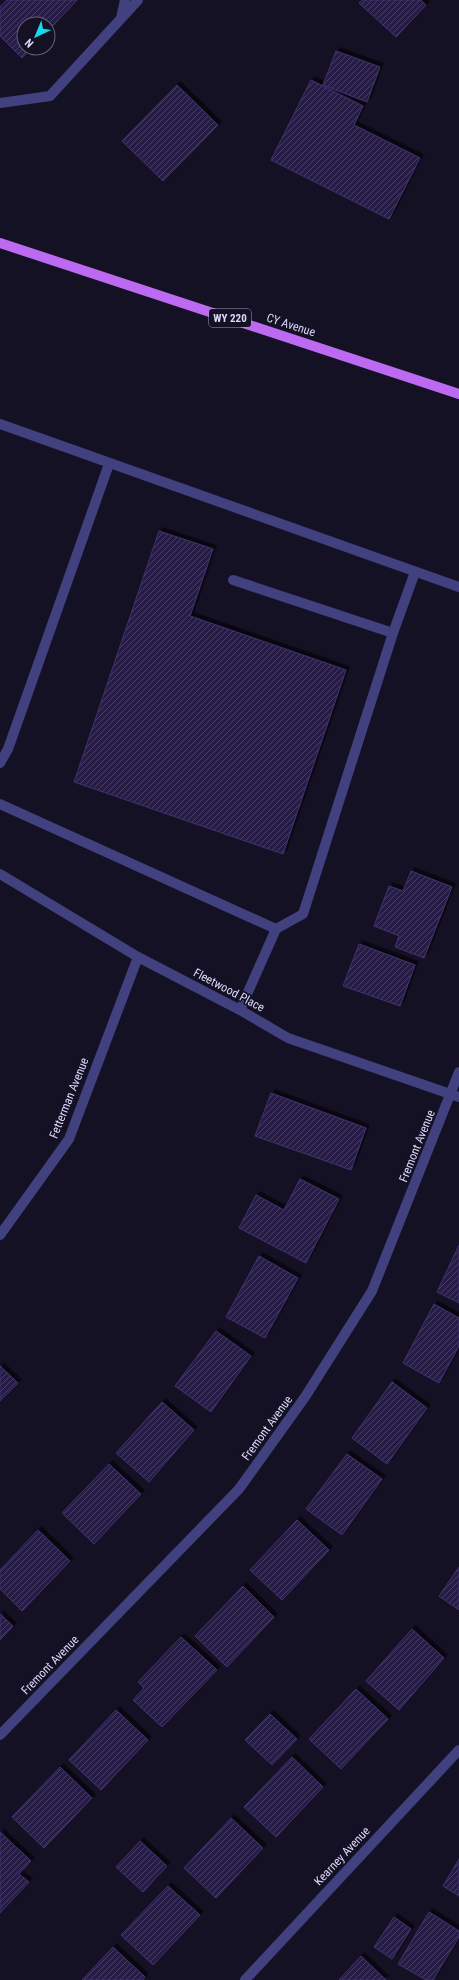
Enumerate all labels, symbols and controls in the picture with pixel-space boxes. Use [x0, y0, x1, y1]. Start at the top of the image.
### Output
north arrow [16, 16, 56, 56]
text: N [22, 36, 36, 50]
road number: WY 220 [209, 309, 251, 327]
street label: CY Avenue [265, 311, 317, 340]
street label: Fleetwood Place [191, 965, 267, 1015]
street label: Fetterman Avenue [46, 1055, 92, 1140]
street label: Fremont Avenue [396, 1108, 438, 1184]
street label: Fremont Avenue [239, 1393, 295, 1463]
street label: Fremont Avenue [18, 1632, 82, 1697]
street label: Kearney Avenue [311, 1824, 373, 1888]

